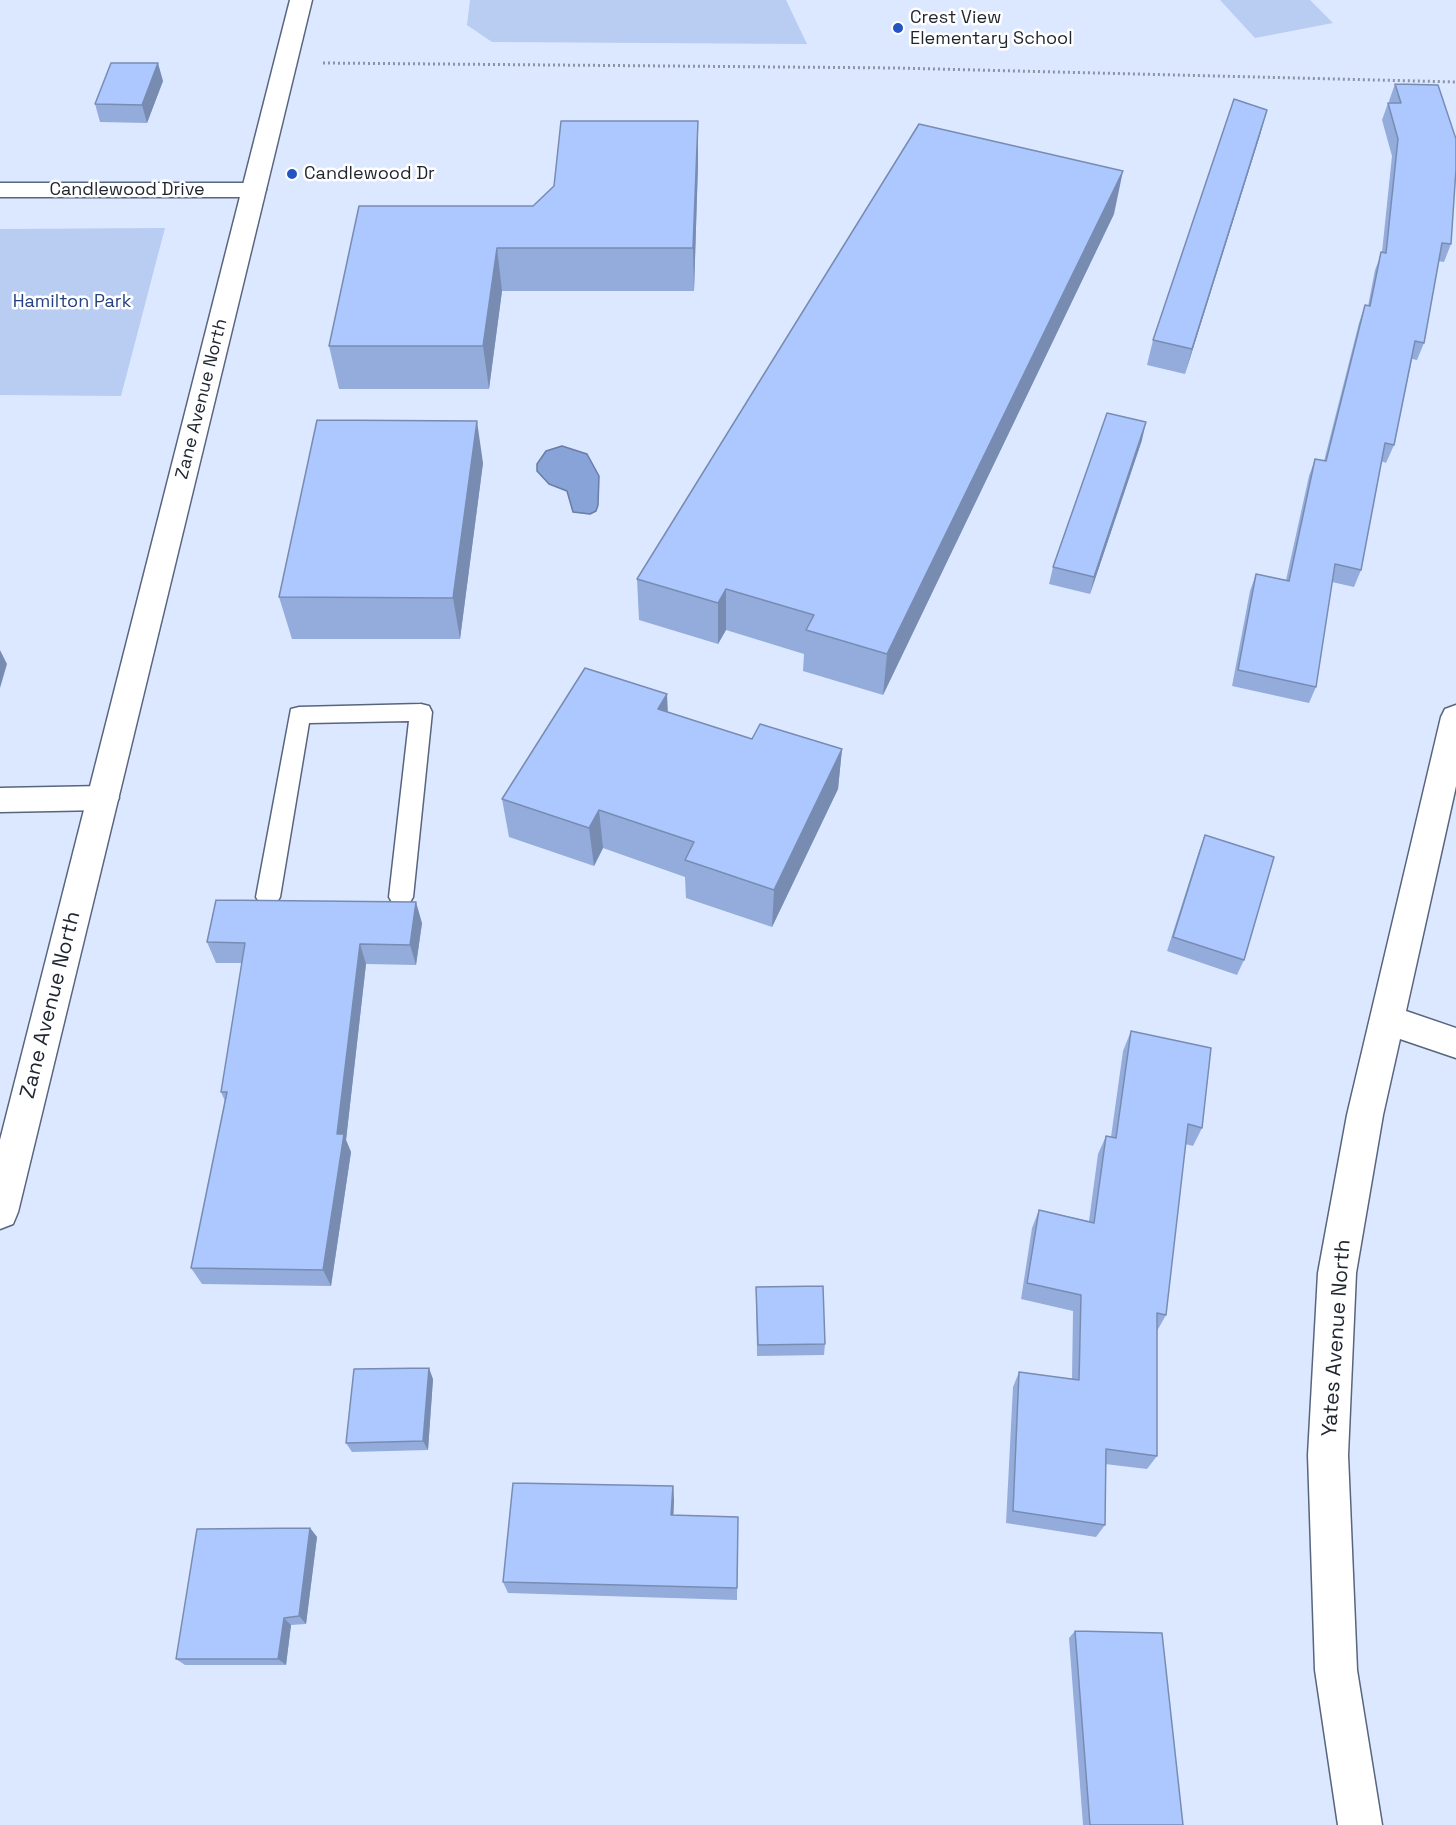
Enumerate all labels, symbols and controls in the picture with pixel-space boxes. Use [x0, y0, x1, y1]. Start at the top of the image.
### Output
place label: Crest View Elementary School [910, 7, 1073, 50]
marker: Crest View Elementary School [891, 21, 905, 35]
place label: Candlewood Dr [304, 163, 435, 185]
marker: Candlewood Dr [285, 167, 299, 181]
street label: Candlewood Drive [49, 179, 205, 201]
park label: Hamilton Park [13, 291, 131, 313]
street label: Zane Avenue North [172, 317, 232, 481]
street label: Zane Avenue North [16, 909, 86, 1101]
street label: Yates Avenue North [1318, 1239, 1356, 1437]

